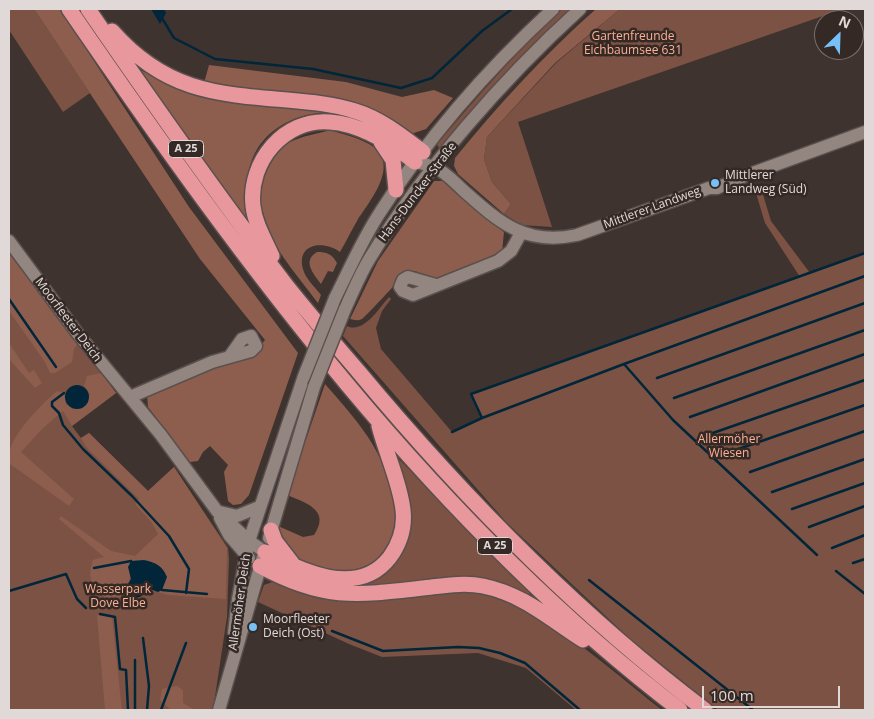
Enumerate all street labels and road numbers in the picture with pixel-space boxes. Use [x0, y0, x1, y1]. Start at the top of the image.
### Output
road number: A 25 [168, 140, 204, 158]
street label: Hans-Duncker-Straße [376, 140, 460, 244]
street label: Mittlerer Landweg [602, 184, 702, 232]
street label: Moorfleeter Deich [32, 275, 104, 365]
road number: A 25 [478, 538, 512, 554]
street label: Allermöher Deich [226, 553, 254, 651]

